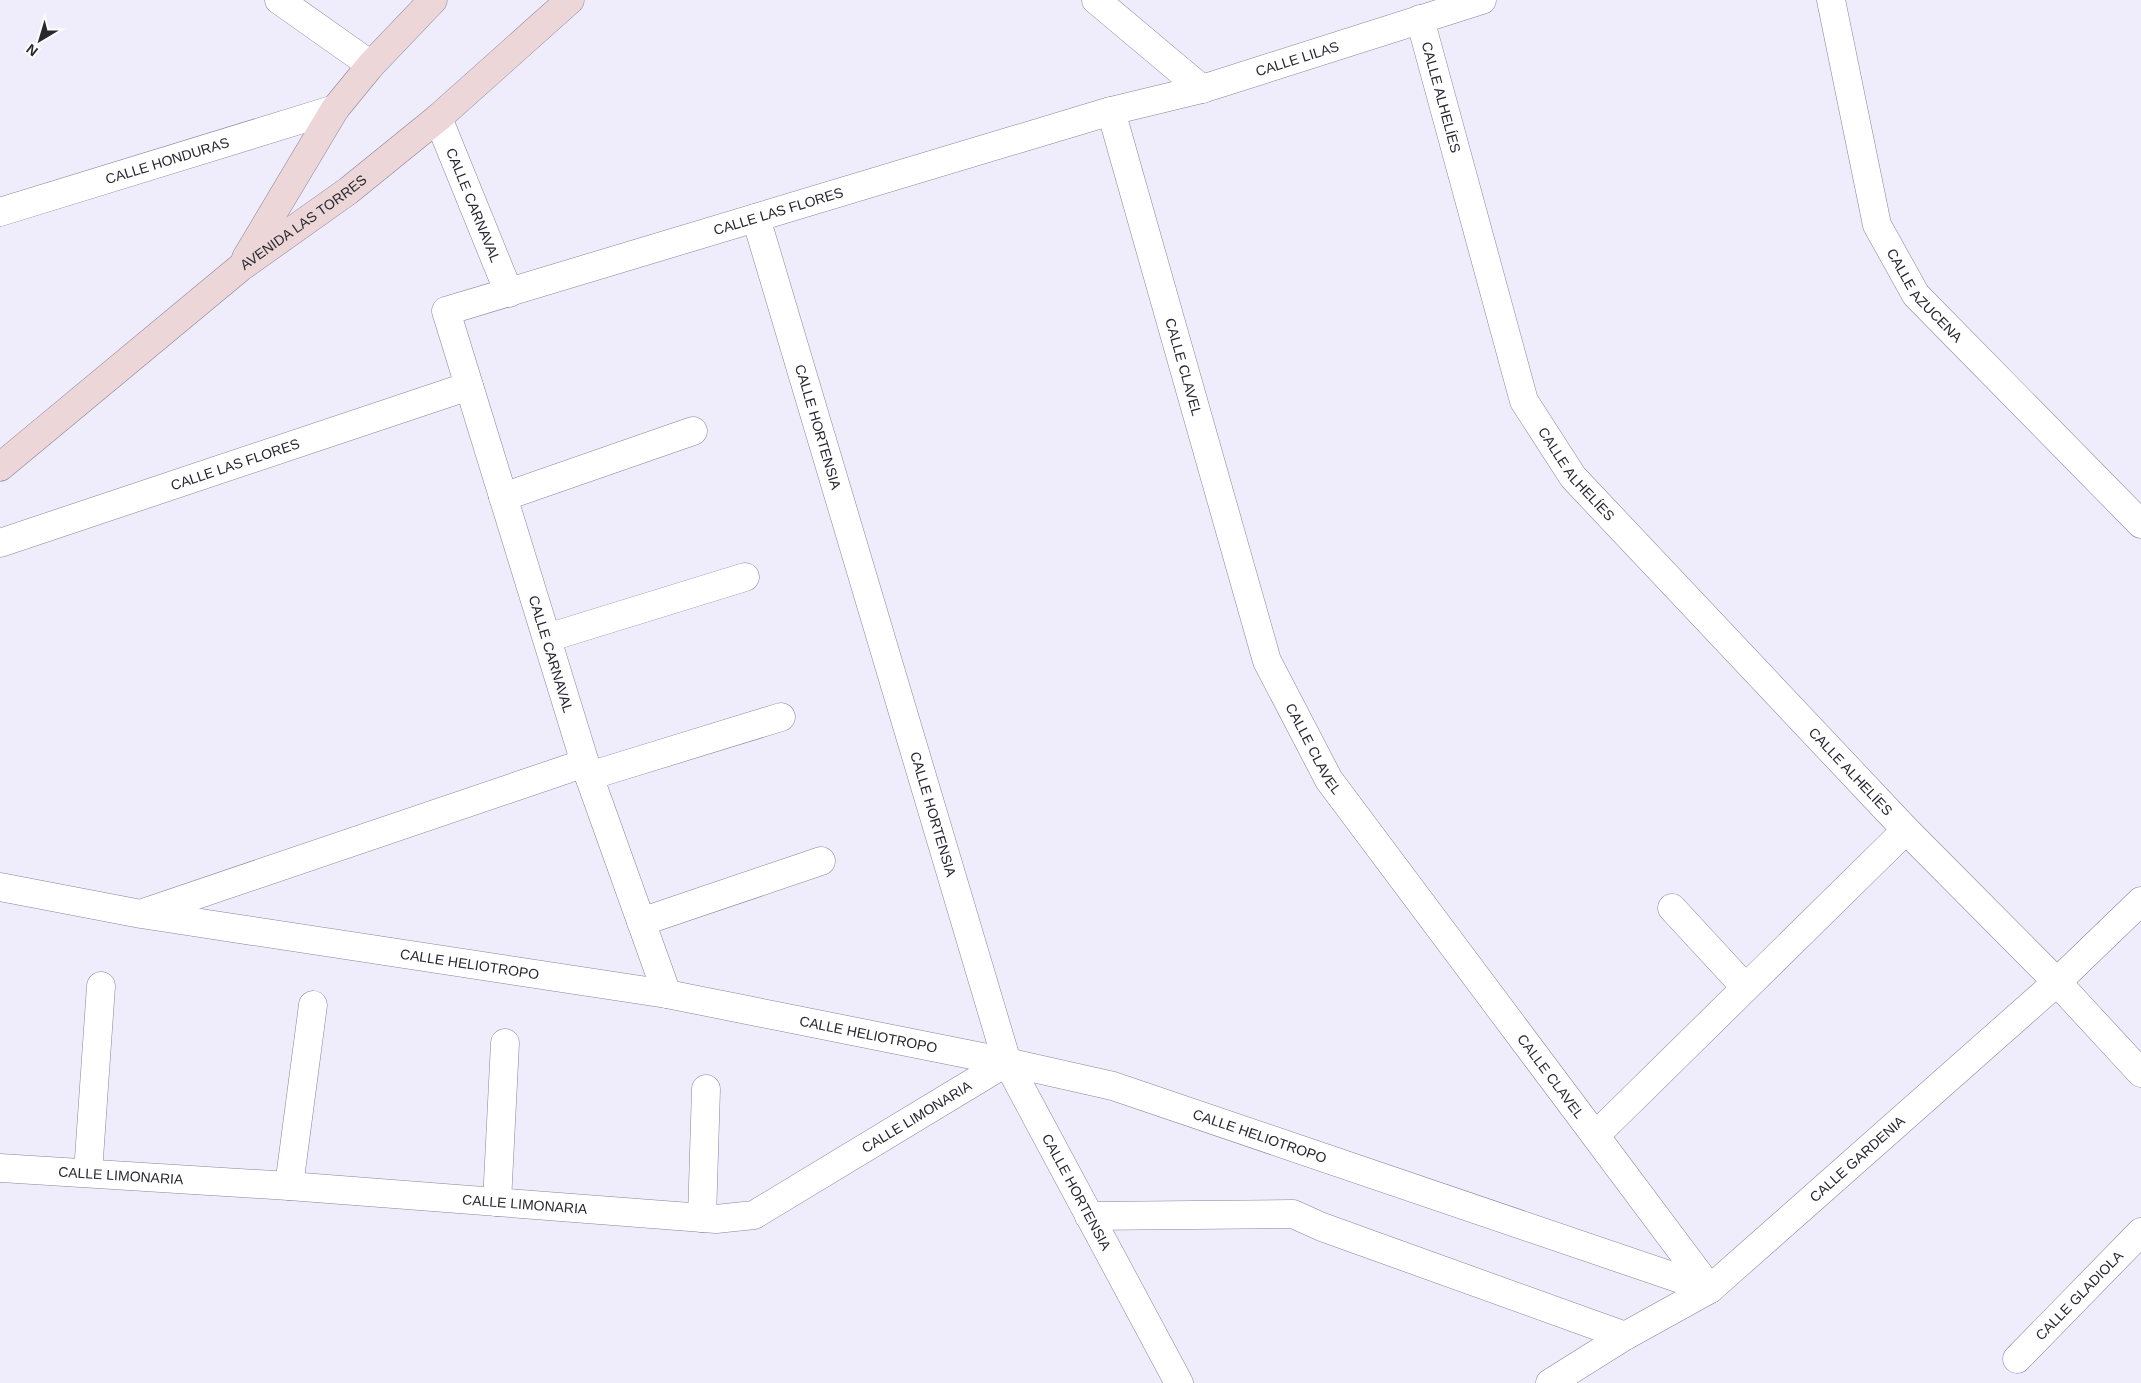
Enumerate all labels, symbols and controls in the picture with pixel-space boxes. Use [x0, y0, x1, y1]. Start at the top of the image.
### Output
north arrow [15, 15, 65, 65]
street label: CALLE LILAS [1254, 38, 1341, 79]
street label: CALLE ALHELÍES [1419, 40, 1464, 155]
text: N [23, 41, 41, 60]
street label: CALLE HONDURAS [104, 134, 231, 187]
street label: CALLE CARNAVAL [443, 146, 504, 265]
street label: AVENIDA LAS TORRES [237, 171, 370, 273]
street label: CALLE LAS FLORES [711, 184, 845, 238]
street label: CALLE AZUCENA [1884, 246, 1966, 346]
street label: CALLE CLAVEL [1162, 316, 1205, 418]
street label: CALLE HORTENSIA [792, 362, 844, 492]
street label: CALLE ALHELÍES [1535, 424, 1618, 524]
street label: CALLE LAS FLORES [169, 435, 302, 493]
street label: CALLE CARNAVAL [526, 593, 576, 715]
street label: CALLE CLAVEL [1282, 701, 1345, 797]
street label: CALLE ALHELÍES [1806, 724, 1896, 819]
street label: CALLE HORTENSIA [907, 750, 960, 879]
street label: CALLE HELIOTROPO [399, 946, 540, 982]
street label: CALLE HELIOTROPO [798, 1013, 939, 1056]
street label: CALLE CLAVEL [1514, 1031, 1588, 1122]
street label: CALLE LIMONARIA [859, 1077, 975, 1156]
street label: CALLE HELIOTROPO [1191, 1106, 1329, 1166]
street label: CALLE GARDENIA [1806, 1112, 1908, 1205]
street label: CALLE HORTENSIA [1039, 1131, 1115, 1254]
street label: CALLE LIMONARIA [58, 1164, 184, 1187]
street label: CALLE LIMONARIA [462, 1191, 589, 1217]
street label: CALLE GLADIOLA [2032, 1247, 2127, 1343]

